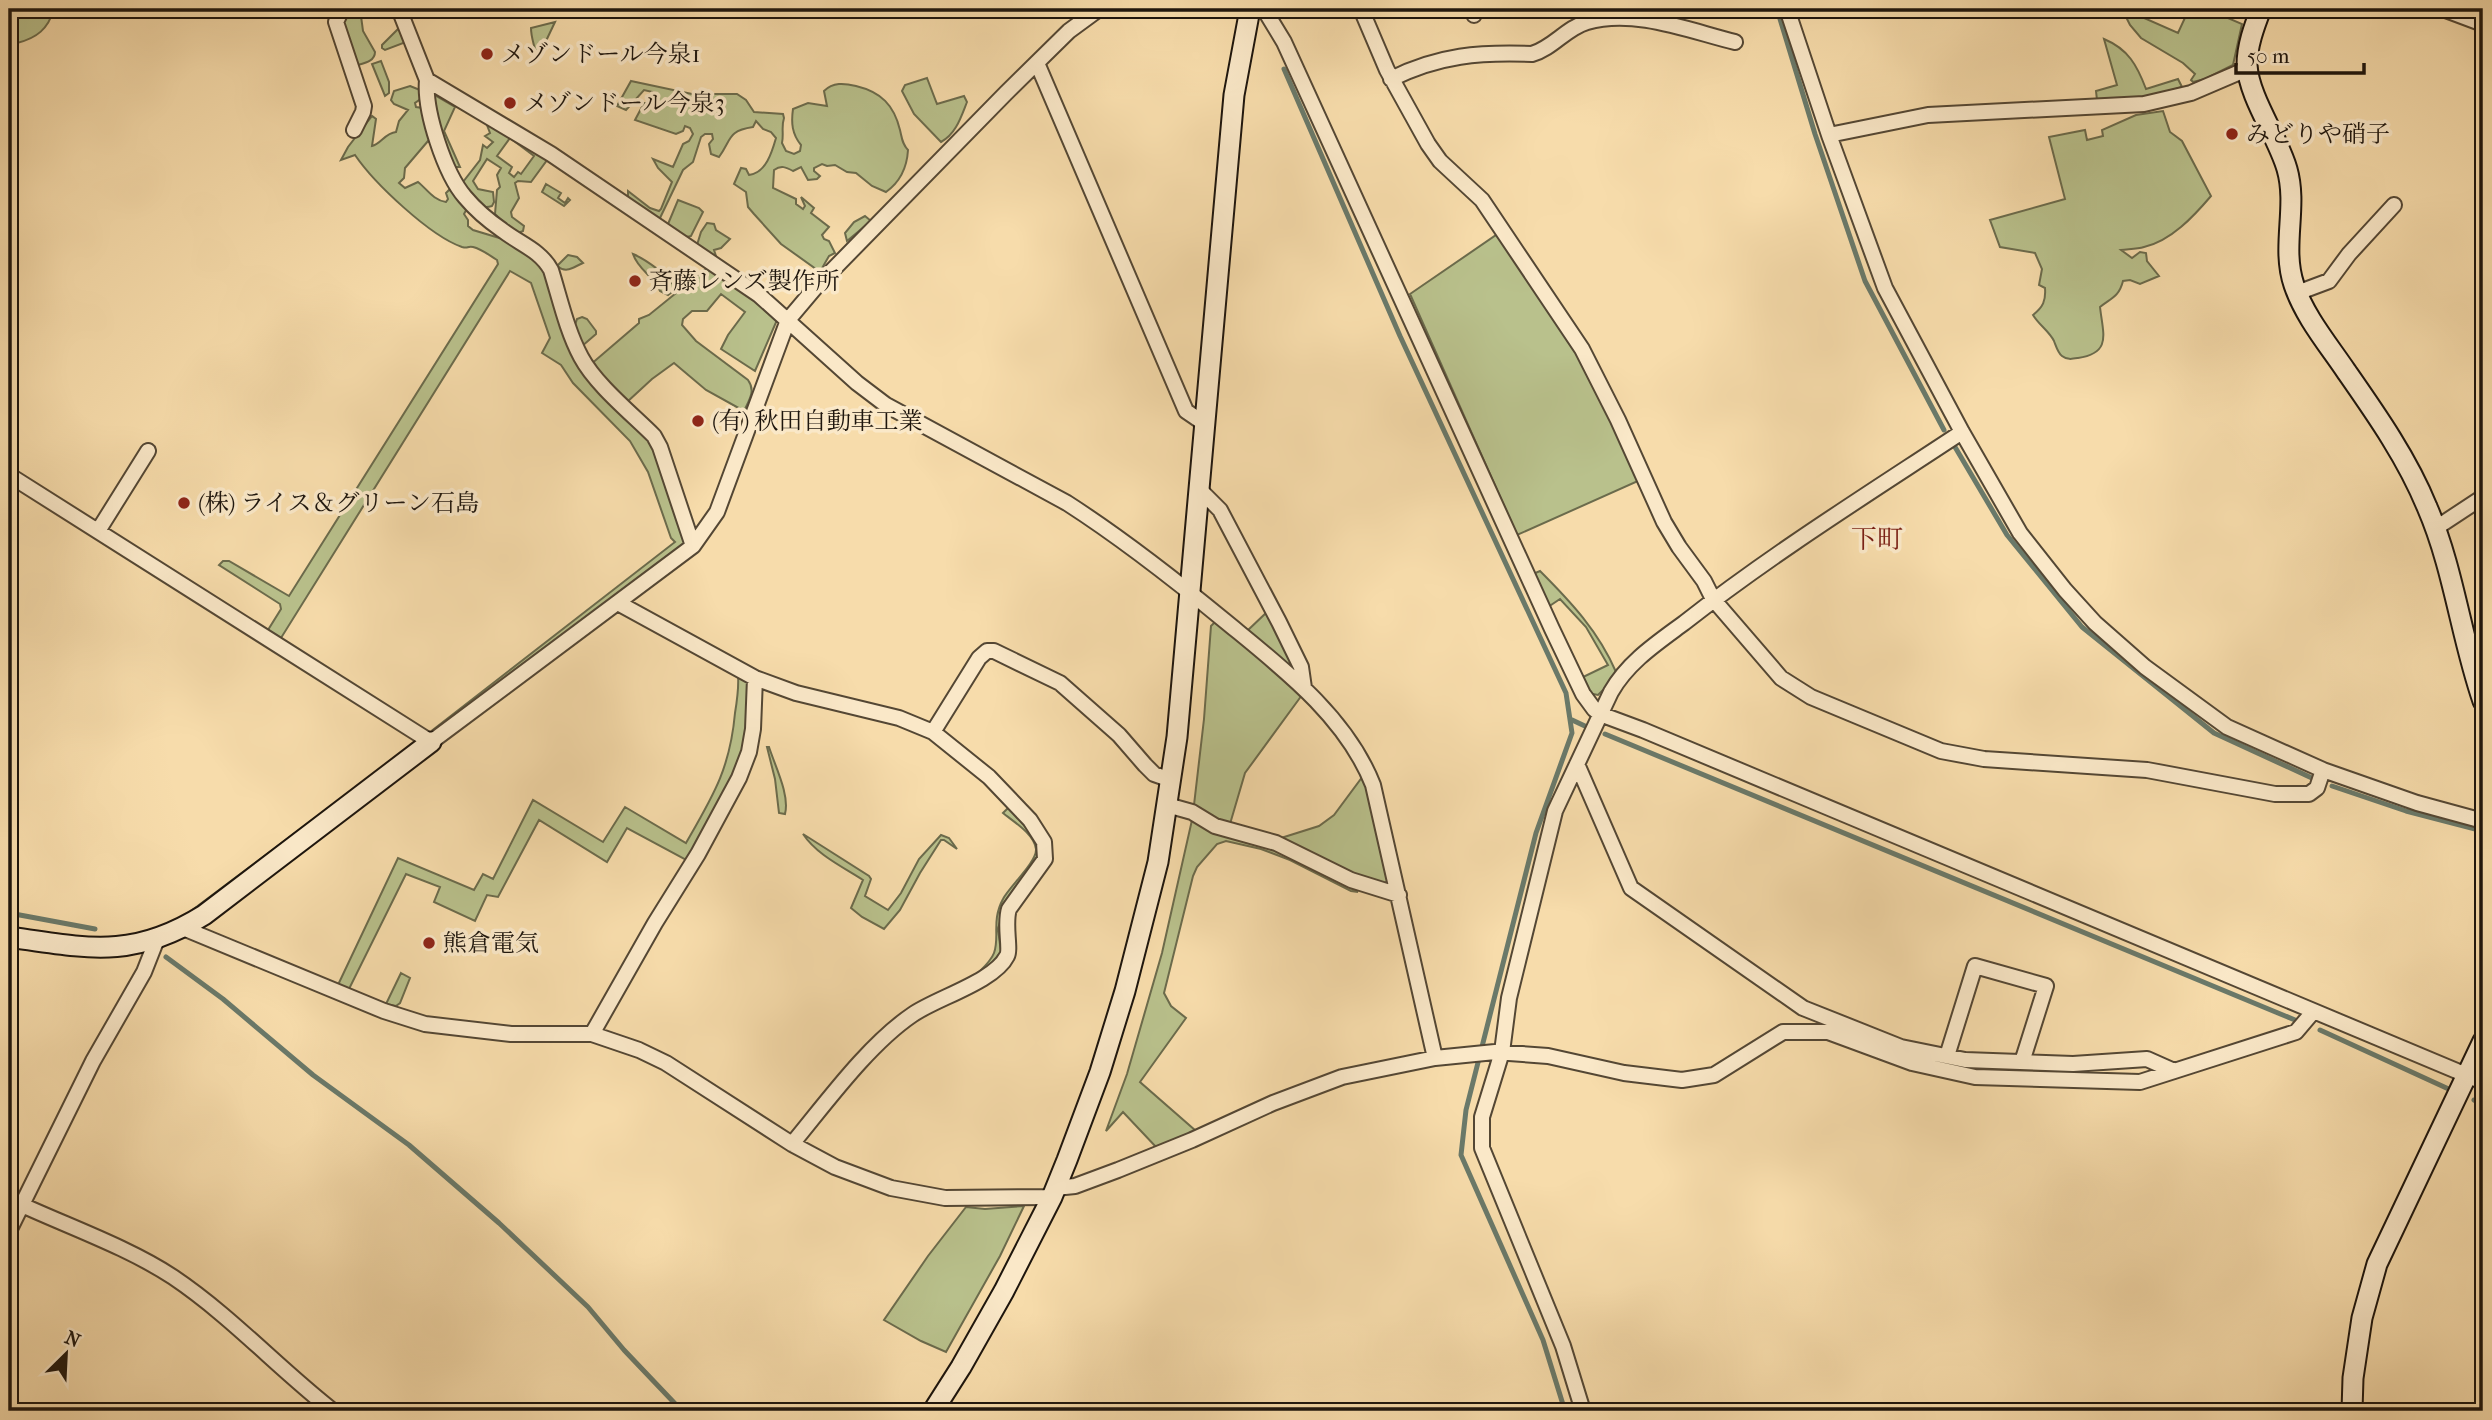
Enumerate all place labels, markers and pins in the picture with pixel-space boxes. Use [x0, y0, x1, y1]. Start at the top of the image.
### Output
place label: メゾンドール今泉1 [501, 40, 700, 68]
marker: メゾンドール今泉1 [479, 46, 495, 62]
place label: メゾンドール今泉3 [524, 89, 725, 117]
marker: メゾンドール今泉3 [502, 95, 518, 111]
place label: みどりや硝子 [2246, 120, 2390, 148]
marker: みどりや硝子 [2224, 126, 2240, 142]
place label: 斉藤レンズ製作所 [649, 267, 840, 295]
marker: 斉藤レンズ製作所 [627, 273, 643, 289]
place label: (有) 秋田自動車工業 [712, 407, 923, 435]
marker: (有) 秋田自動車工業 [690, 413, 706, 429]
place label: (株) ライス＆グリーン石島 [198, 489, 479, 517]
marker: (株) ライス＆グリーン石島 [176, 495, 192, 511]
place label: 熊倉電気 [443, 929, 539, 957]
marker: 熊倉電気 [421, 935, 437, 951]

